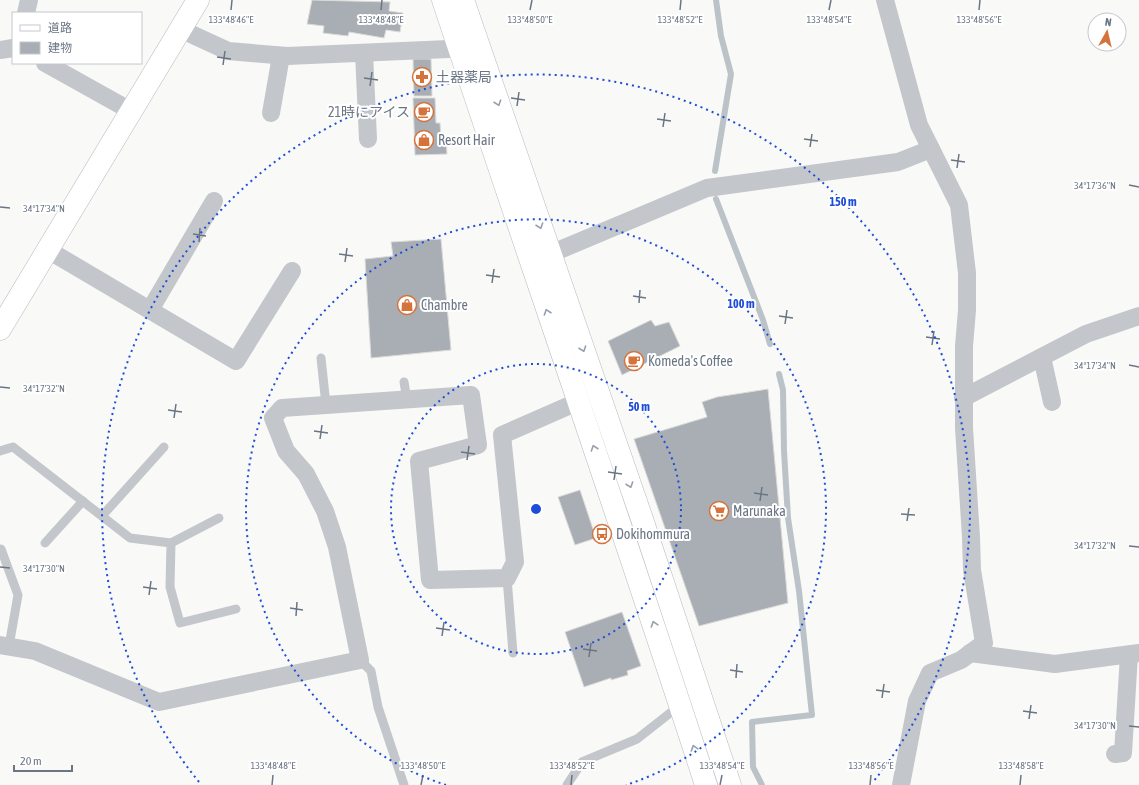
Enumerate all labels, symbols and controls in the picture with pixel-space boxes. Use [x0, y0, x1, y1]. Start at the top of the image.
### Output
legend [12, 12, 142, 64]
north arrow [1087, 12, 1127, 52]
text: 133°48'46"E [209, 14, 254, 25]
text: 133°48'48"E [359, 14, 404, 25]
text: 133°48'50"E [508, 14, 553, 25]
text: 133°48'52"E [658, 14, 703, 25]
text: 133°48'54"E [807, 14, 852, 25]
text: 133°48'56"E [957, 14, 1002, 25]
text: N [1104, 16, 1112, 28]
text: 道路 [48, 21, 72, 35]
text: 建物 [48, 41, 72, 55]
pharmacy icon: 土器薬局 [411, 66, 433, 88]
place label: 土器薬局 [436, 69, 492, 85]
one-way arrow [493, 100, 502, 107]
cafe icon: 21時にアイス [413, 101, 435, 123]
place label: 21時にアイス [328, 104, 410, 120]
shop icon: Resort Hair [413, 129, 435, 151]
place label: Resort Hair [438, 132, 496, 148]
text: 34°17'36"N [1074, 180, 1116, 191]
text: 150 m [829, 195, 857, 209]
text: 34°17'34"N [23, 203, 65, 214]
one-way arrow [535, 223, 544, 230]
shop icon: Chambre [396, 294, 418, 316]
place label: Chambre [421, 297, 468, 313]
text: 100 m [727, 297, 755, 311]
one-way arrow [543, 309, 552, 316]
one-way arrow [578, 345, 586, 352]
cafe icon: Komeda's Coffee [623, 350, 645, 372]
place label: Komeda's Coffee [648, 353, 733, 369]
text: 34°17'34"N [1074, 360, 1116, 371]
text: 34°17'32"N [23, 383, 65, 394]
text: 50 m [628, 400, 650, 414]
one-way arrow [590, 445, 599, 452]
one-way arrow [626, 481, 634, 488]
supermarket icon: Marunaka [708, 500, 730, 522]
centre of rings [529, 502, 543, 516]
place label: Marunaka [733, 503, 786, 519]
bus stop icon: Dokihommura [591, 523, 613, 545]
place label: Dokihommura [616, 526, 690, 542]
text: 34°17'32"N [1074, 540, 1116, 551]
text: 34°17'30"N [23, 563, 65, 574]
one-way arrow [650, 621, 659, 628]
text: 34°17'30"N [1074, 720, 1116, 731]
one-way arrow [690, 745, 699, 752]
scale bar [14, 747, 72, 773]
text: 20 m [20, 754, 42, 768]
text: 133°48'48"E [251, 760, 296, 771]
text: 133°48'50"E [401, 760, 446, 771]
text: 133°48'52"E [550, 760, 595, 771]
text: 133°48'54"E [700, 760, 745, 771]
text: 133°48'56"E [849, 760, 894, 771]
text: 133°48'58"E [999, 760, 1044, 771]

